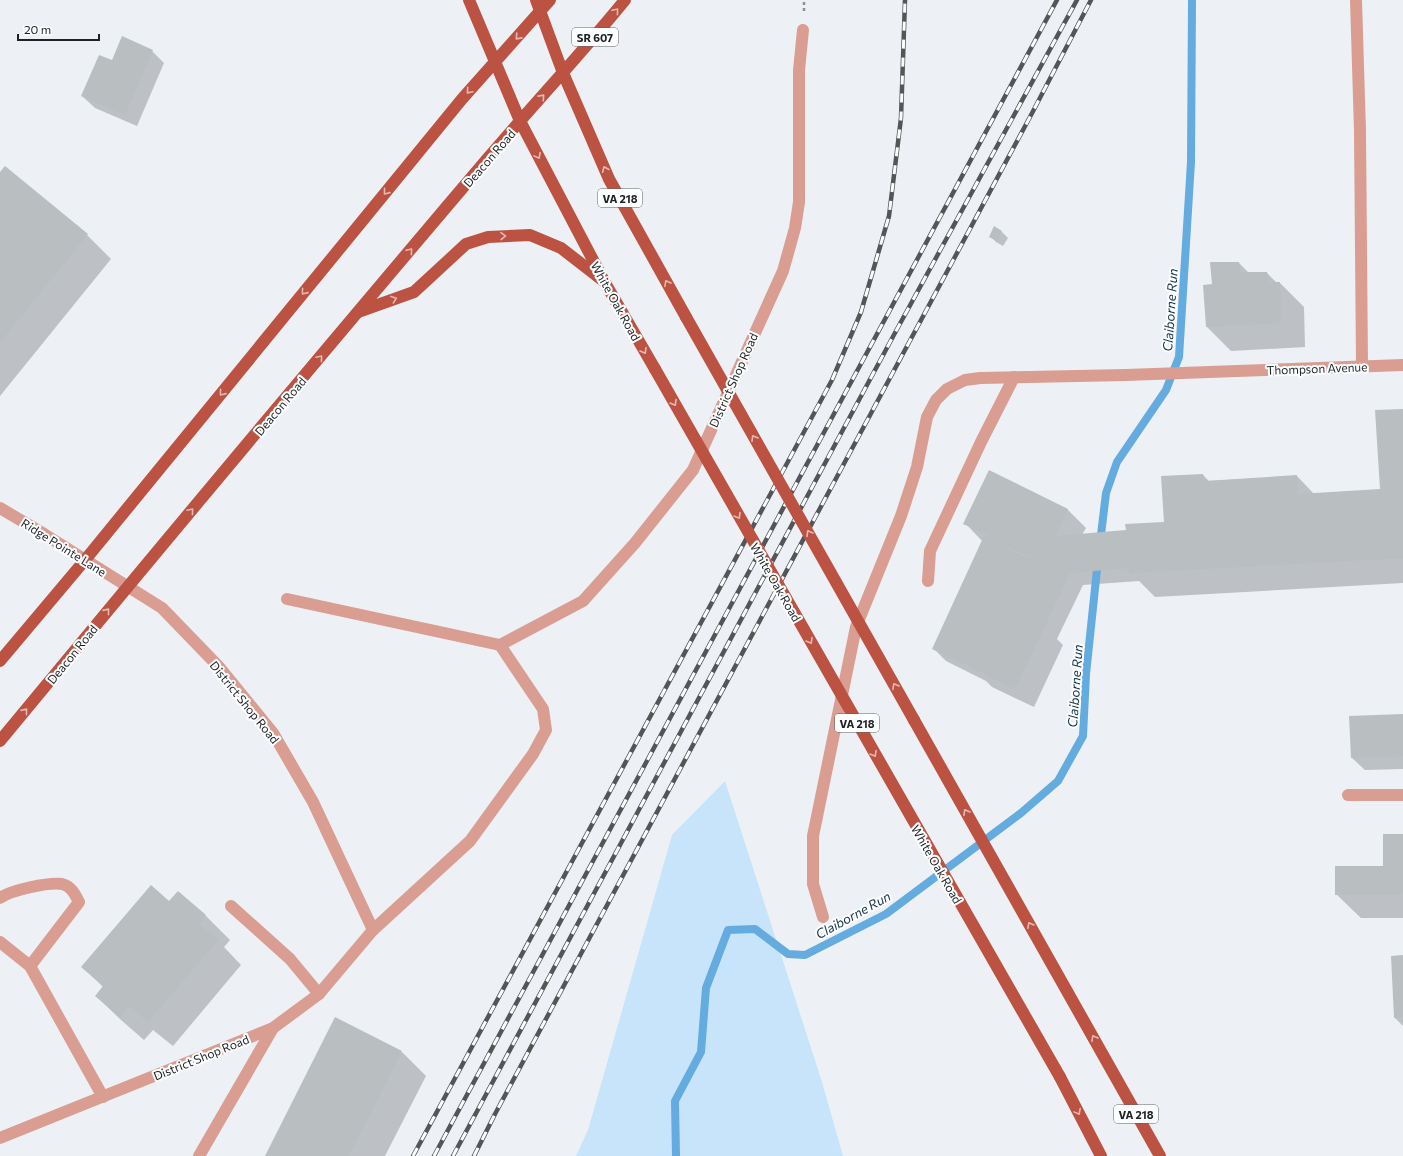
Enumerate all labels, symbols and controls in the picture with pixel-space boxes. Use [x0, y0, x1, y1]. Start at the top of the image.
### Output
one-way arrow [611, 9, 618, 16]
scale bar [18, 16, 99, 42]
text: 20 m [24, 22, 51, 36]
road number: SR 607 [572, 28, 618, 46]
one-way arrow [515, 32, 523, 40]
one-way arrow [466, 86, 474, 94]
one-way arrow [537, 94, 545, 102]
street label: Deacon Road [460, 126, 518, 190]
one-way arrow [533, 151, 541, 159]
one-way arrow [602, 166, 610, 173]
one-way arrow [384, 187, 391, 194]
road number: VA 218 [598, 189, 642, 207]
one-way arrow [500, 232, 506, 240]
one-way arrow [405, 248, 412, 256]
street label: White Oak Road [588, 259, 644, 343]
water label: Claiborne Run [1159, 268, 1181, 352]
one-way arrow [665, 280, 672, 287]
one-way arrow [302, 288, 309, 295]
one-way arrow [390, 296, 397, 304]
street label: District Shop Road [706, 331, 760, 429]
one-way arrow [640, 347, 647, 354]
one-way arrow [315, 355, 322, 363]
street label: Thompson Avenue [1266, 359, 1368, 377]
street label: Deacon Road [252, 374, 308, 438]
one-way arrow [219, 388, 226, 395]
one-way arrow [669, 399, 676, 406]
one-way arrow [752, 434, 759, 442]
one-way arrow [187, 509, 194, 516]
one-way arrow [734, 512, 741, 519]
street label: Ridge Pointe Lane [19, 515, 109, 579]
one-way arrow [806, 530, 813, 538]
street label: White Oak Road [748, 540, 804, 624]
one-way arrow [103, 608, 110, 615]
street label: Deacon Road [44, 622, 100, 686]
one-way arrow [805, 637, 812, 644]
water label: Claiborne Run [1064, 644, 1086, 728]
street label: District Shop Road [208, 658, 283, 746]
one-way arrow [893, 683, 900, 690]
one-way arrow [20, 708, 27, 716]
road number: VA 218 [835, 714, 879, 732]
one-way arrow [870, 750, 877, 757]
one-way arrow [963, 809, 971, 816]
street label: White Oak Road [909, 822, 965, 906]
water label: Claiborne Run [813, 888, 893, 942]
one-way arrow [1027, 922, 1034, 929]
street label: District Shop Road [151, 1031, 251, 1083]
one-way arrow [1091, 1035, 1098, 1042]
road number: VA 218 [1114, 1105, 1158, 1123]
one-way arrow [1073, 1108, 1080, 1115]

